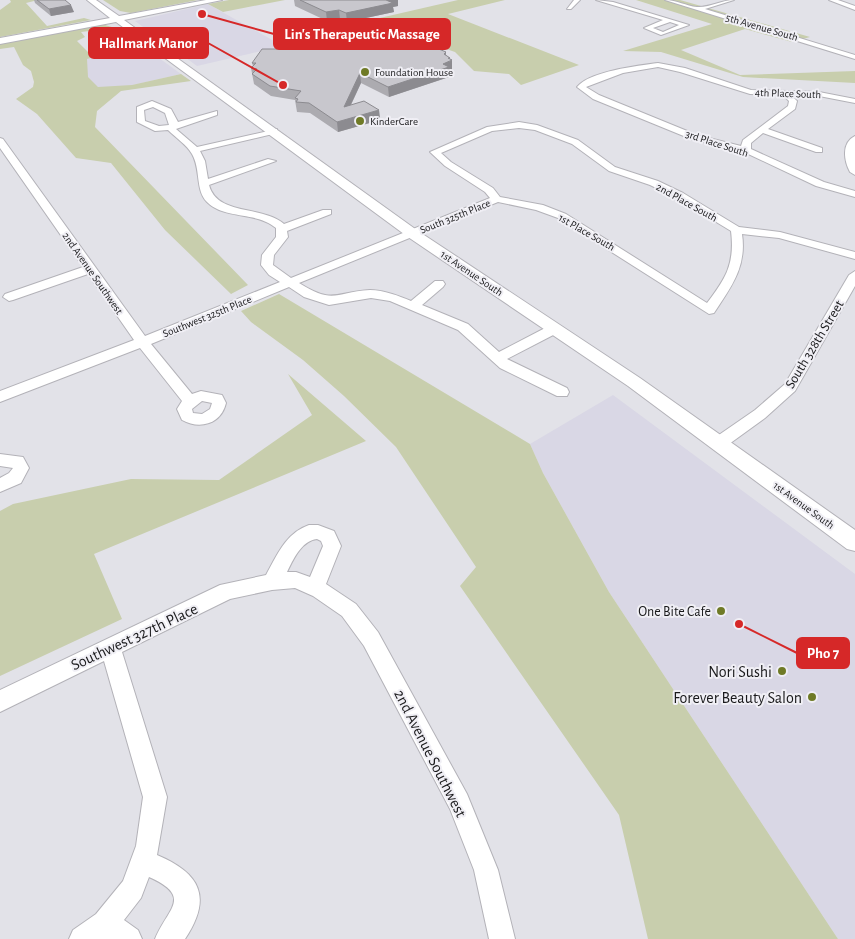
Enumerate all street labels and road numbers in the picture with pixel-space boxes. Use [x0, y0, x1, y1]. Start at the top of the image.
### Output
street label: 5th Avenue South [724, 12, 799, 43]
street label: 4th Place South [755, 87, 821, 100]
street label: 3rd Place South [684, 128, 750, 159]
street label: 2nd Place South [654, 181, 719, 224]
street label: South 325th Place [418, 197, 492, 236]
street label: 1st Place South [557, 212, 617, 253]
street label: 2nd Avenue Southwest [60, 230, 125, 317]
street label: 1st Avenue South [439, 249, 505, 298]
street label: Southwest 325th Place [161, 294, 253, 339]
street label: South 328th Street [783, 298, 847, 391]
street label: 1st Avenue South [771, 480, 836, 531]
street label: Southwest 327th Place [69, 601, 200, 673]
street label: 2nd Avenue Southwest [391, 687, 469, 820]

